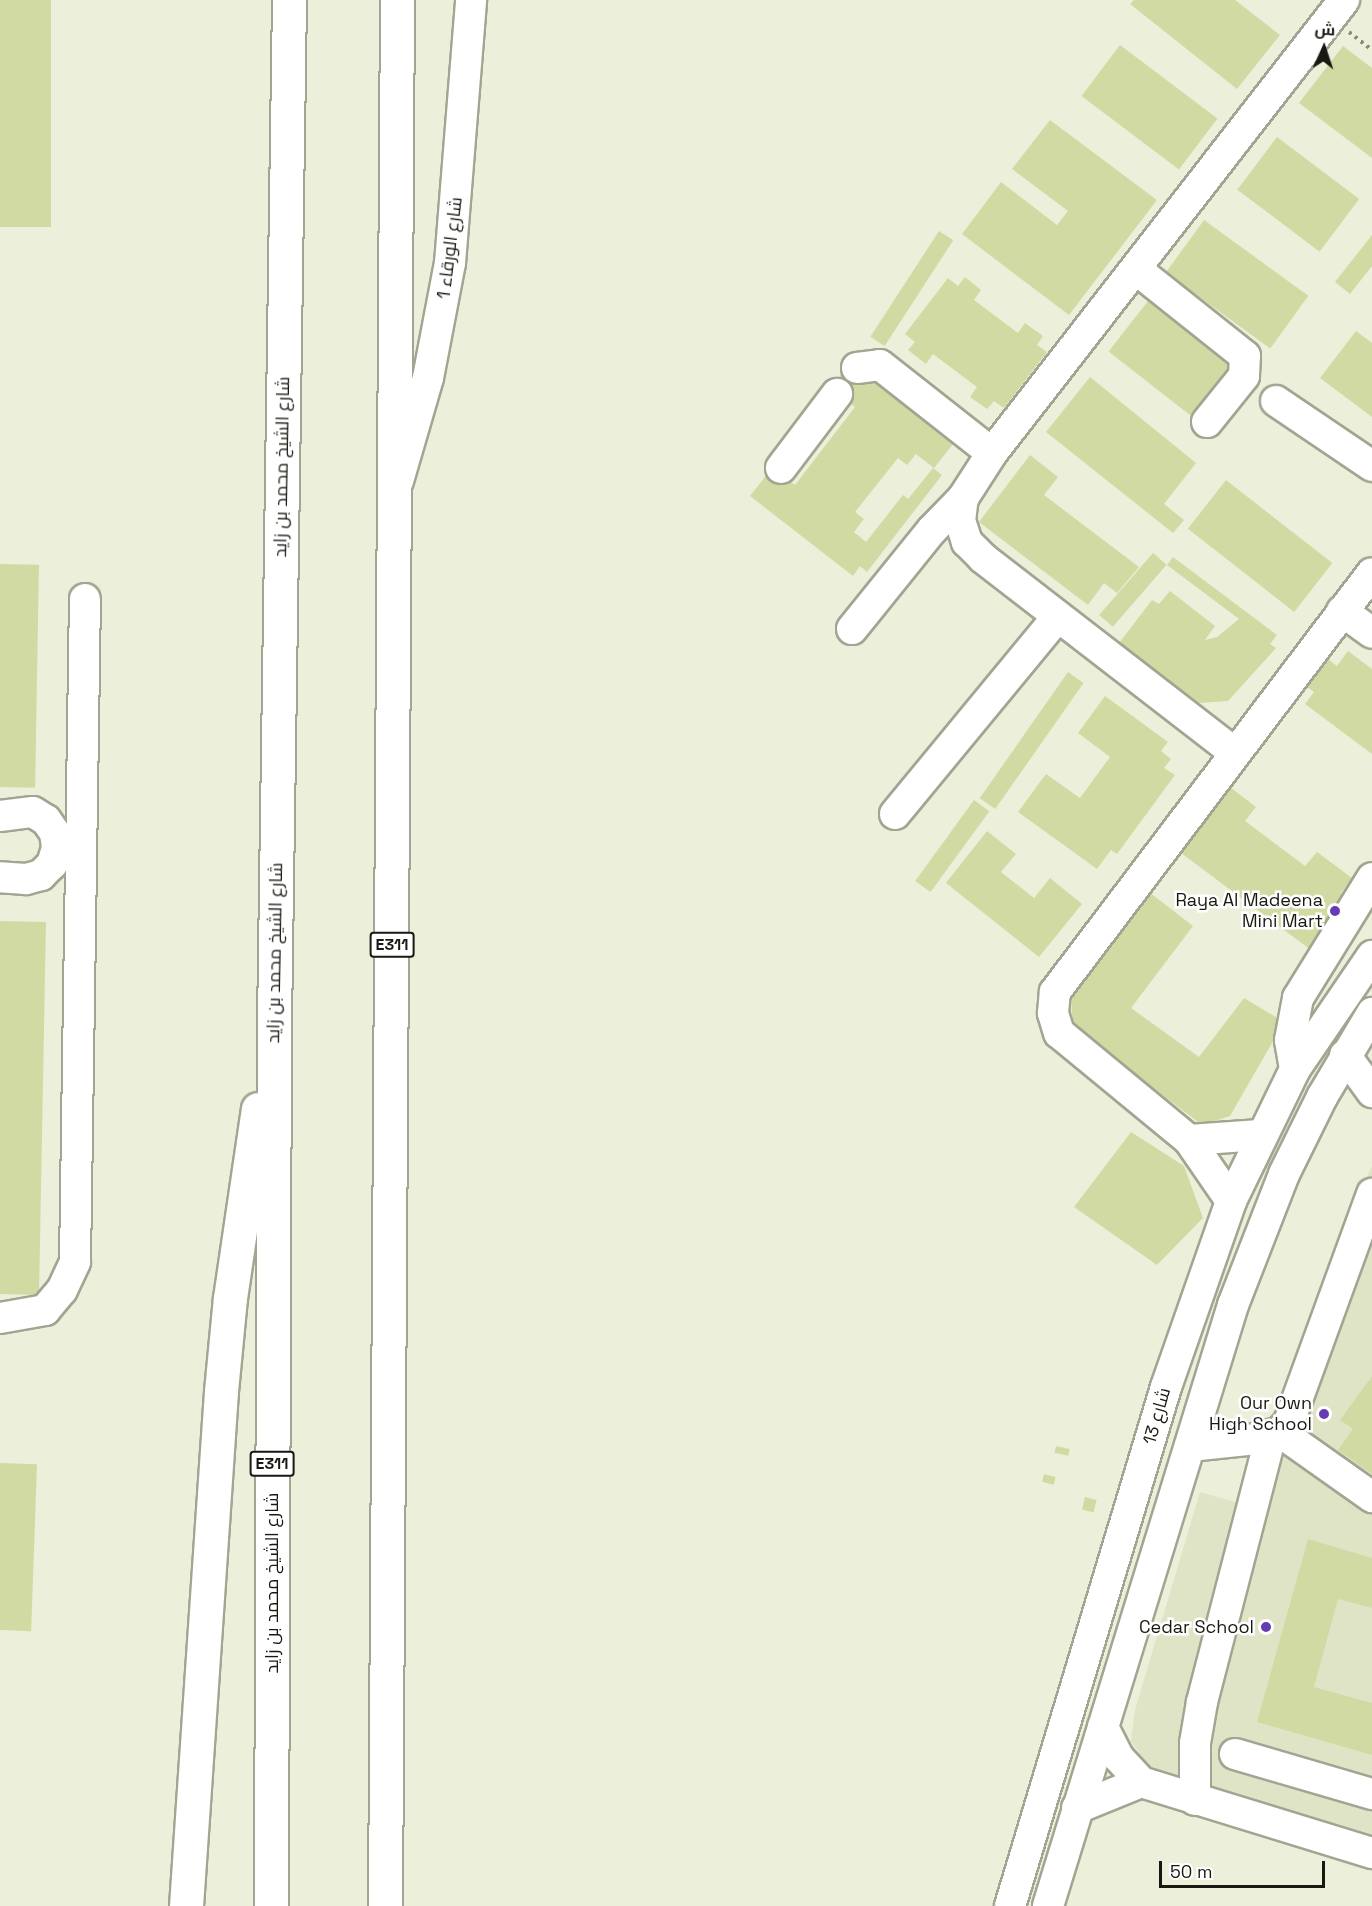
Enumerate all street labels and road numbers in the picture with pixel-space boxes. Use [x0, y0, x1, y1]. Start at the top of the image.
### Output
street label: شارع الورقاء 1 [433, 196, 467, 300]
street label: شارع الشيخ محمد بن زايد [270, 376, 294, 558]
street label: شارع الشيخ محمد بن زايد [263, 862, 287, 1044]
road number: E311 [370, 932, 414, 958]
street label: شارع 13 [1139, 1385, 1175, 1447]
road number: E311 [250, 1451, 294, 1477]
street label: شارع الشيخ محمد بن زايد [261, 1493, 283, 1673]

